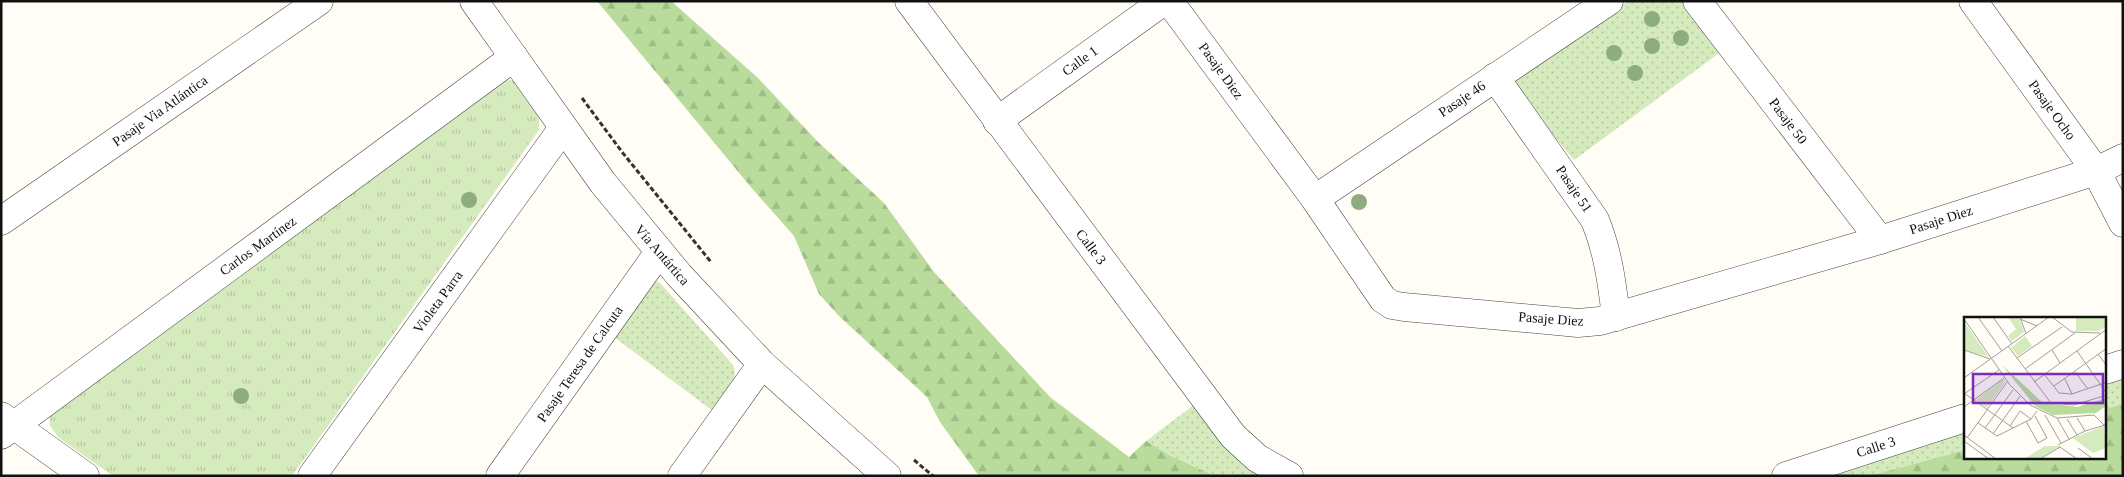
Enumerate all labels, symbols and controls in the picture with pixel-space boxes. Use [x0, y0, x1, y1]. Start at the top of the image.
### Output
street label: Pasaje Diez [1196, 40, 1246, 102]
street label: Calle 1 [1059, 43, 1101, 79]
street label: Pasaje Via Atlántica [110, 72, 211, 149]
street label: Pasaje Ocho [2025, 77, 2079, 143]
street label: Pasaje 46 [1436, 78, 1488, 120]
street label: Pasaje 50 [1766, 95, 1810, 147]
street label: Pasaje 51 [1553, 163, 1595, 215]
street label: Pasaje Diez [1907, 203, 1975, 237]
street label: Carlos Martínez [217, 213, 299, 279]
street label: Vía Antártica [632, 222, 693, 289]
street label: Calle 3 [1073, 226, 1109, 268]
street label: Violeta Parra [410, 267, 466, 336]
street label: Pasaje Teresa de Calcuta [534, 302, 626, 425]
street label: Pasaje Diez [1518, 309, 1584, 329]
inset map [1964, 317, 2106, 460]
street label: Calle 3 [1855, 434, 1897, 460]

